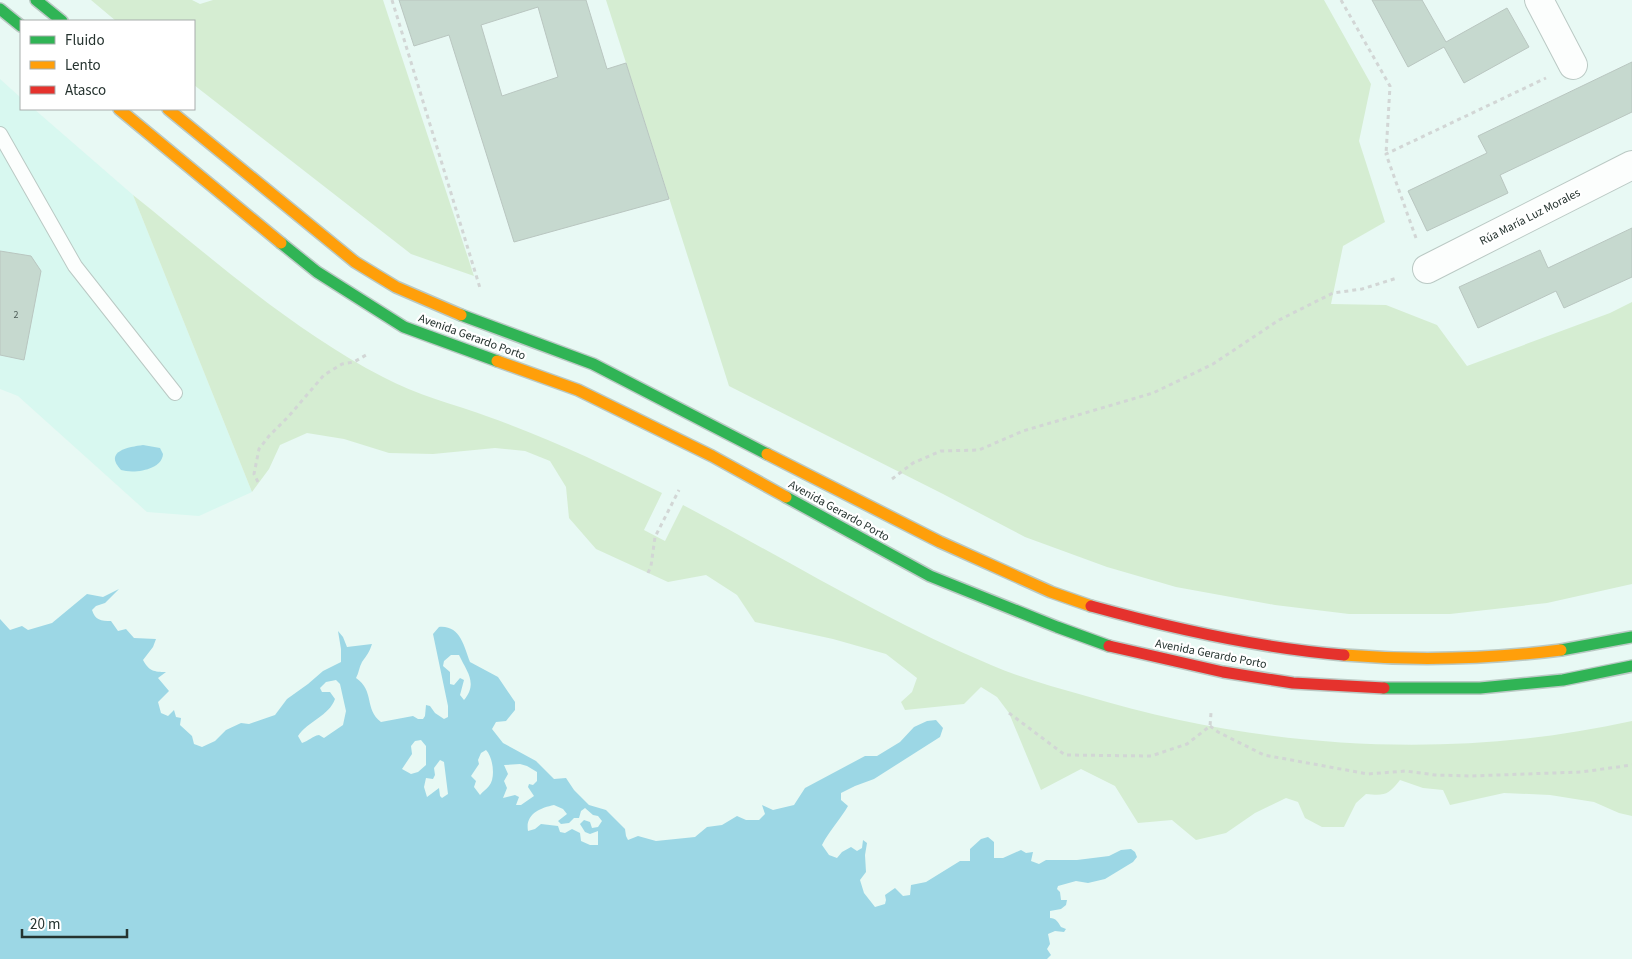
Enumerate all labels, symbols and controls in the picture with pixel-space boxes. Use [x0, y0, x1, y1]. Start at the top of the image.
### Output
legend [20, 20, 195, 110]
text: Fluido [65, 30, 105, 51]
text: Lento [65, 55, 101, 76]
text: Atasco [65, 80, 106, 101]
street label: Rúa María Luz Morales [1477, 184, 1583, 250]
house number: 2 [14, 308, 19, 322]
street label: Avenida Gerardo Porto [416, 310, 528, 364]
street label: Avenida Gerardo Porto [785, 476, 893, 546]
street label: Avenida Gerardo Porto [1154, 635, 1268, 673]
scale bar [22, 906, 128, 938]
text: 20 m [30, 914, 60, 935]

